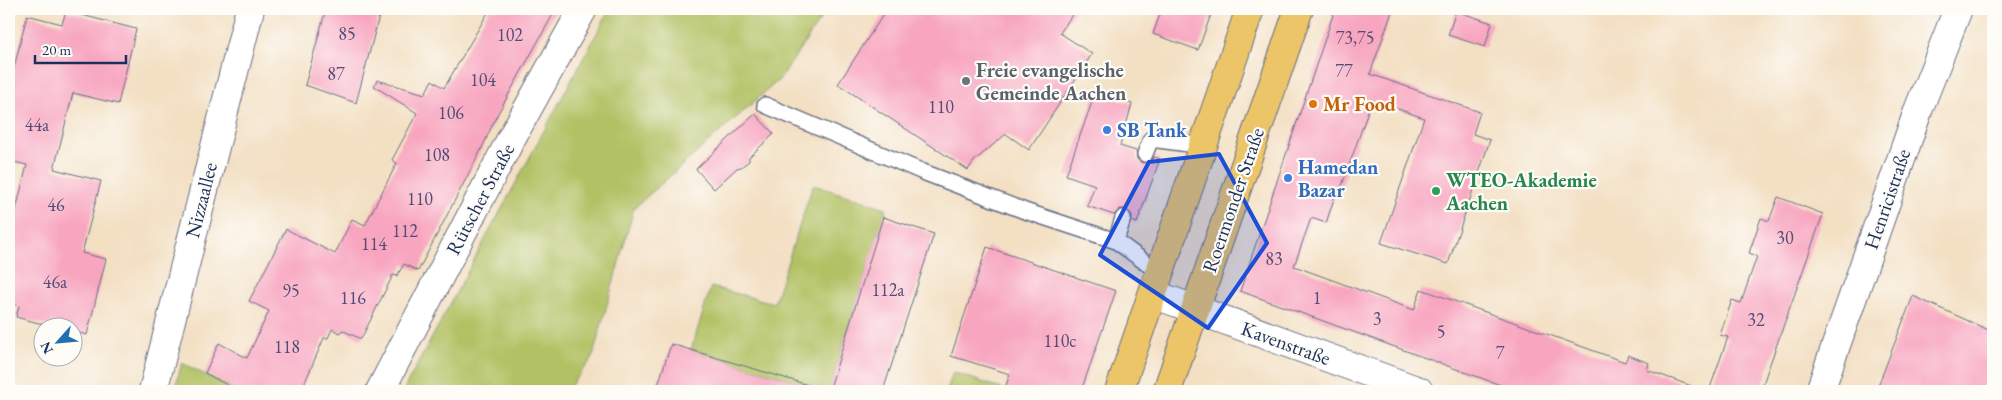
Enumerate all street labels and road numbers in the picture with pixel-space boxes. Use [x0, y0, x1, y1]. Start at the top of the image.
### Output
street label: Roermonder Straße [1196, 124, 1270, 276]
street label: Rütscher Straße [440, 139, 520, 259]
street label: Henricistraße [1858, 145, 1916, 253]
street label: Nizzaallee [179, 159, 223, 240]
street label: Kavenstraße [1238, 315, 1334, 371]

